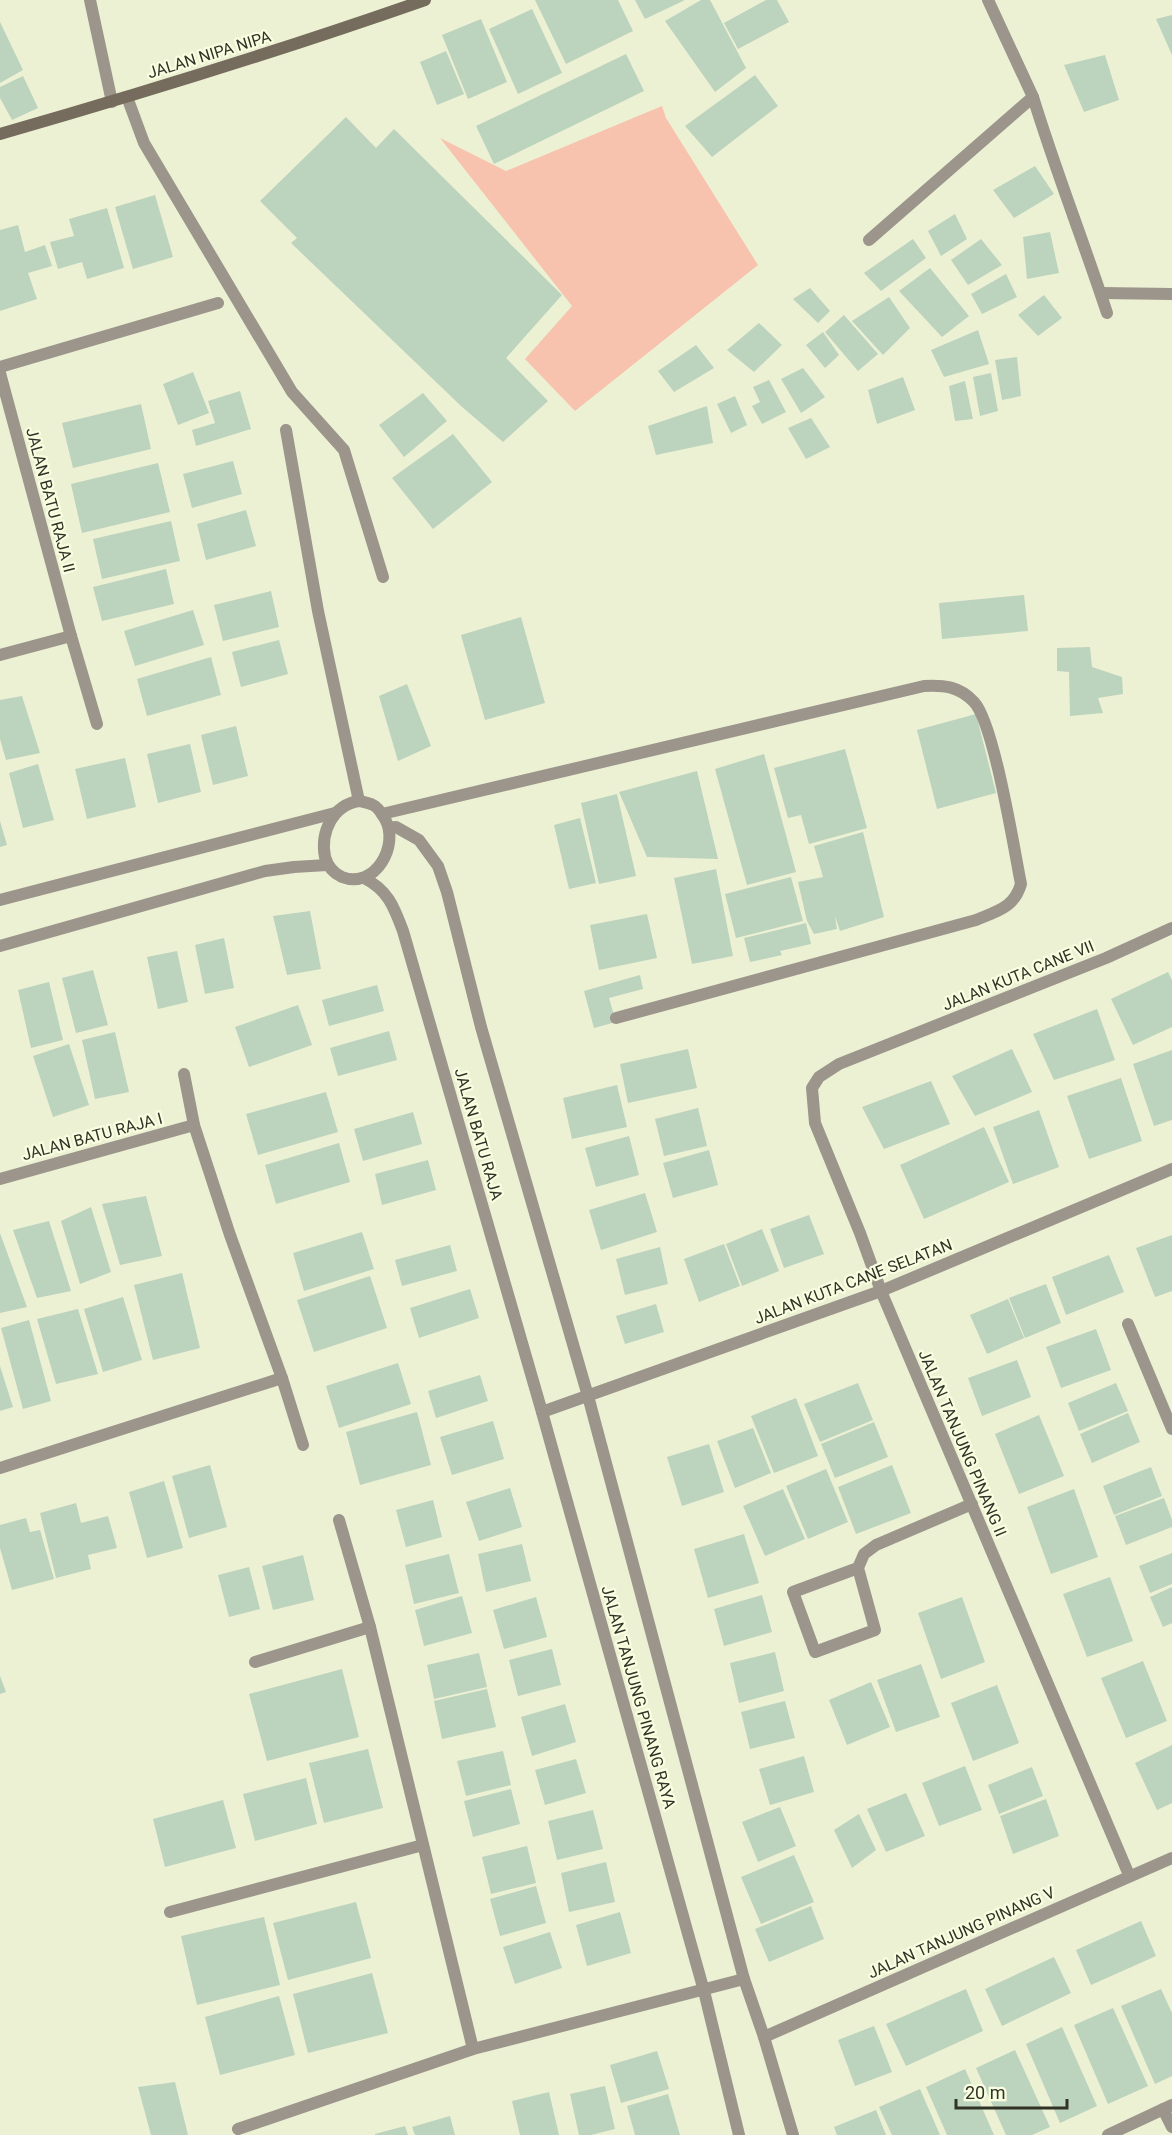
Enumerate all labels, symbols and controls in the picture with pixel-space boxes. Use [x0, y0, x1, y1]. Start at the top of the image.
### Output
street label: JALAN NIPA NIPA [145, 27, 274, 82]
street label: JALAN BATU RAJA II [22, 426, 79, 575]
street label: JALAN KUTA CANE VII [940, 936, 1097, 1015]
street label: JALAN BATU RAJA [451, 1066, 507, 1203]
street label: JALAN BATU RAJA I [20, 1109, 164, 1164]
street label: JALAN KUTA CANE SELATAN [752, 1235, 955, 1328]
street label: JALAN TANJUNG PINANG II [915, 1347, 1011, 1539]
street label: JALAN TANJUNG PINANG RAYA [598, 1583, 680, 1811]
street label: JALAN TANJUNG PINANG V [865, 1883, 1058, 1982]
scale bar [956, 2072, 1067, 2110]
text: 20 m [965, 2082, 1005, 2103]

